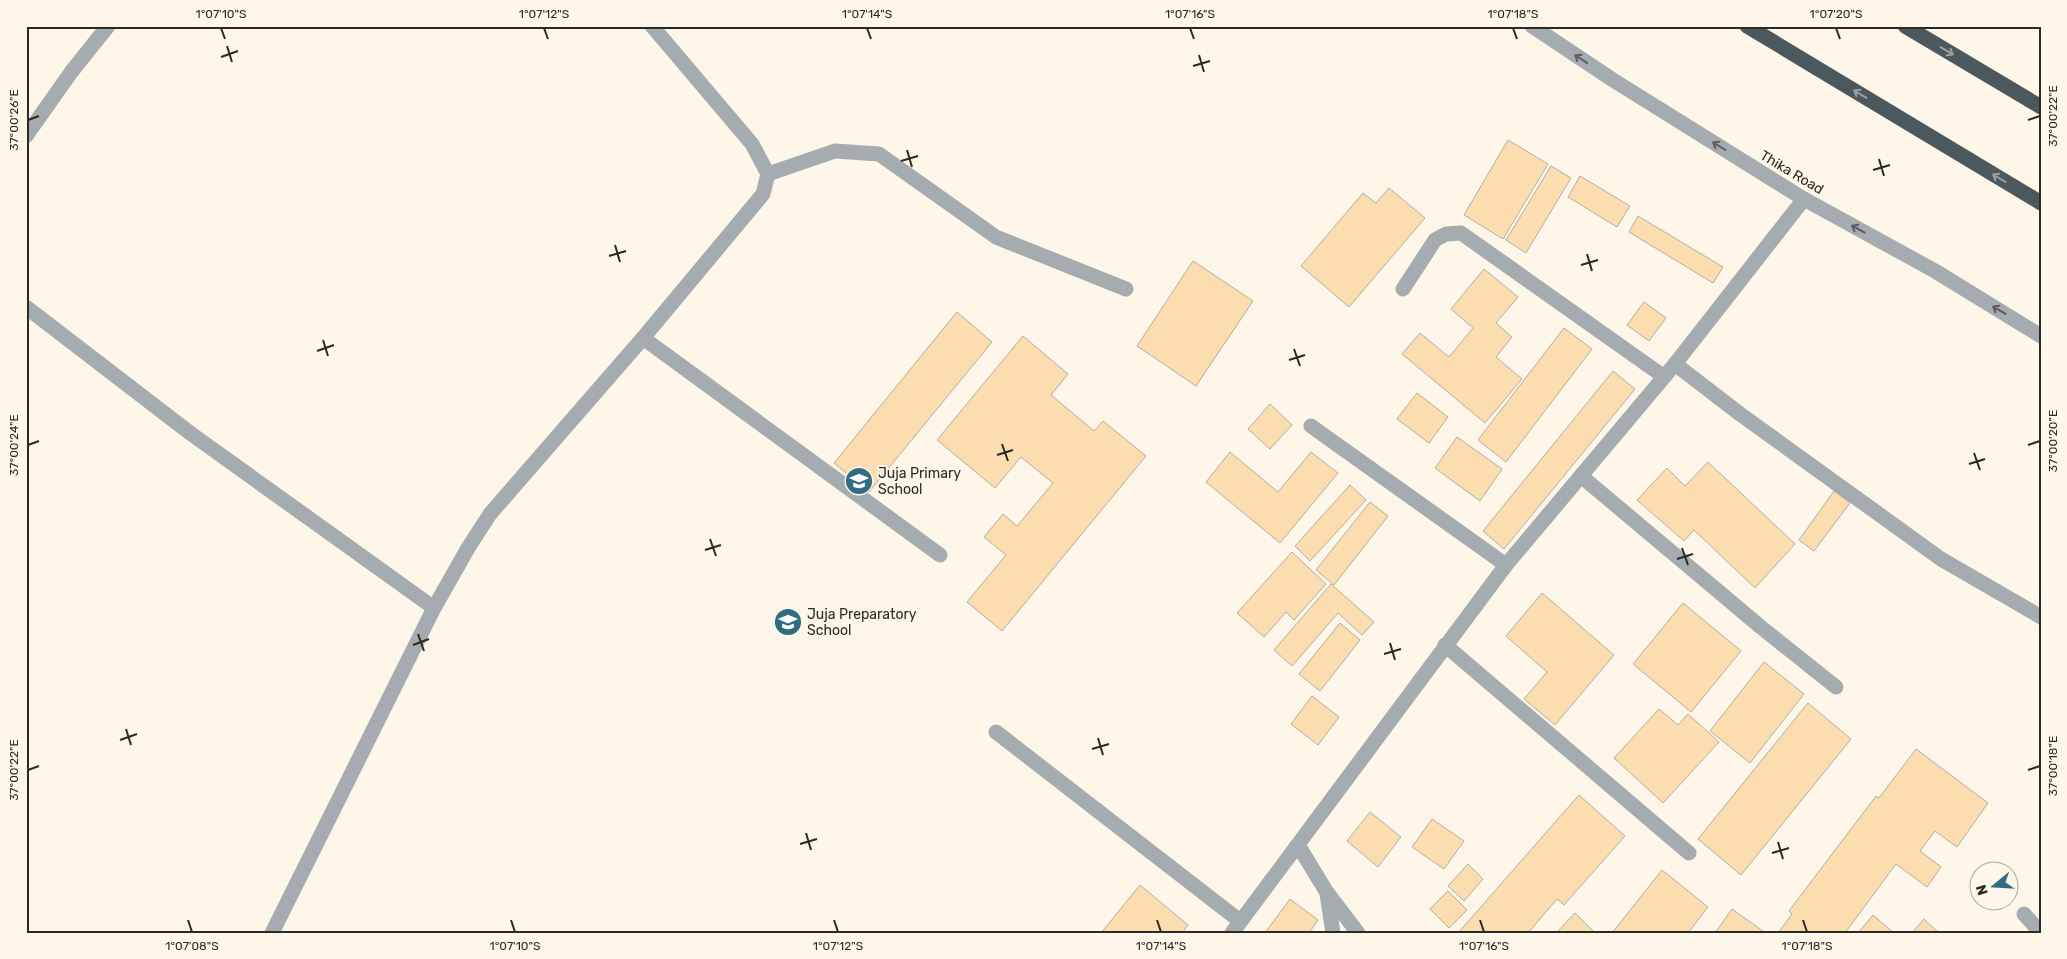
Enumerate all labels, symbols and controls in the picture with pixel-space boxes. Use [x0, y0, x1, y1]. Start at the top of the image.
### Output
text: 1°07'10"S [196, 7, 246, 21]
text: 1°07'12"S [519, 7, 569, 21]
text: 1°07'14"S [842, 7, 892, 21]
text: 1°07'16"S [1165, 7, 1215, 21]
text: 1°07'18"S [1488, 7, 1538, 21]
text: 1°07'20"S [1810, 7, 1862, 21]
one-way arrow [1939, 47, 1953, 57]
one-way arrow [1575, 54, 1589, 64]
text: 37°00'22"E [2046, 85, 2060, 147]
text: 37°00'26"E [7, 89, 21, 151]
one-way arrow [1853, 89, 1867, 99]
one-way arrow [1712, 141, 1726, 151]
street label: Thika Road [1757, 147, 1827, 198]
one-way arrow [1992, 172, 2006, 182]
one-way arrow [1851, 224, 1866, 234]
one-way arrow [1993, 305, 2007, 315]
text: 37°00'20"E [2046, 410, 2060, 472]
text: 37°00'24"E [7, 414, 21, 476]
place label: Juja Primary School [878, 465, 961, 498]
school or university icon: Juja Primary School [844, 466, 874, 496]
place label: Juja Preparatory School [807, 606, 917, 639]
school or university icon: Juja Preparatory School [773, 607, 803, 637]
text: 37°00'18"E [2046, 736, 2060, 796]
text: 37°00'22"E [7, 739, 21, 801]
north arrow [1970, 862, 2020, 912]
text: N [1972, 882, 1992, 897]
text: 1°07'08"S [165, 939, 219, 953]
text: 1°07'10"S [490, 939, 540, 953]
text: 1°07'12"S [813, 939, 863, 953]
text: 1°07'14"S [1136, 939, 1186, 953]
text: 1°07'16"S [1459, 939, 1509, 953]
text: 1°07'18"S [1782, 939, 1832, 953]

